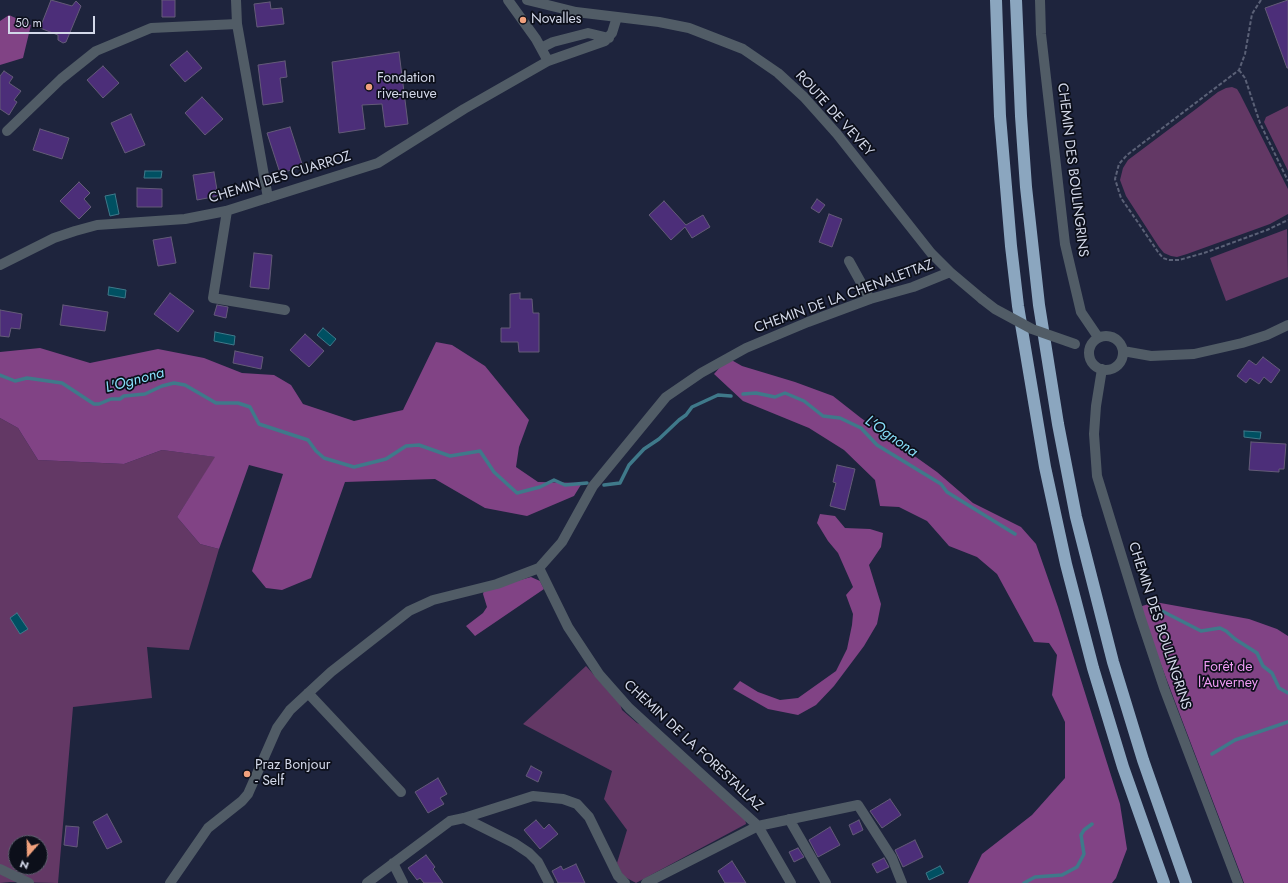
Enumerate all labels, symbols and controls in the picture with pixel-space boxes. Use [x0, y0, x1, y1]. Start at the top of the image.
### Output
scale bar [10, 8, 97, 34]
place label: Novalles [531, 12, 581, 28]
text: 50 m [15, 14, 42, 32]
marker: Novalles [518, 15, 528, 25]
street label: ROUTE DE VEVEY [791, 68, 877, 160]
place label: Fondation rive-neuve [377, 71, 437, 104]
marker: Fondation rive-neuve [364, 82, 374, 92]
street label: CHEMIN DES BOULINGRINS [1053, 82, 1091, 258]
street label: CHEMIN DES CUARROZ [207, 148, 353, 208]
street label: CHEMIN DE LA CHENALETTAZ [752, 257, 936, 337]
water label: L'Ognona [104, 365, 166, 397]
water label: L'Ognona [861, 412, 921, 462]
street label: CHEMIN DES BOULINGRINS [1124, 540, 1194, 712]
park label: Forêt de l'Auverney [1198, 660, 1258, 692]
street label: CHEMIN DE LA FORESTALLAZ [620, 677, 766, 815]
place label: Praz Bonjour - Self [255, 758, 331, 790]
marker: Praz Bonjour - Self [242, 769, 252, 779]
north arrow [8, 835, 48, 875]
text: N [17, 856, 31, 874]

